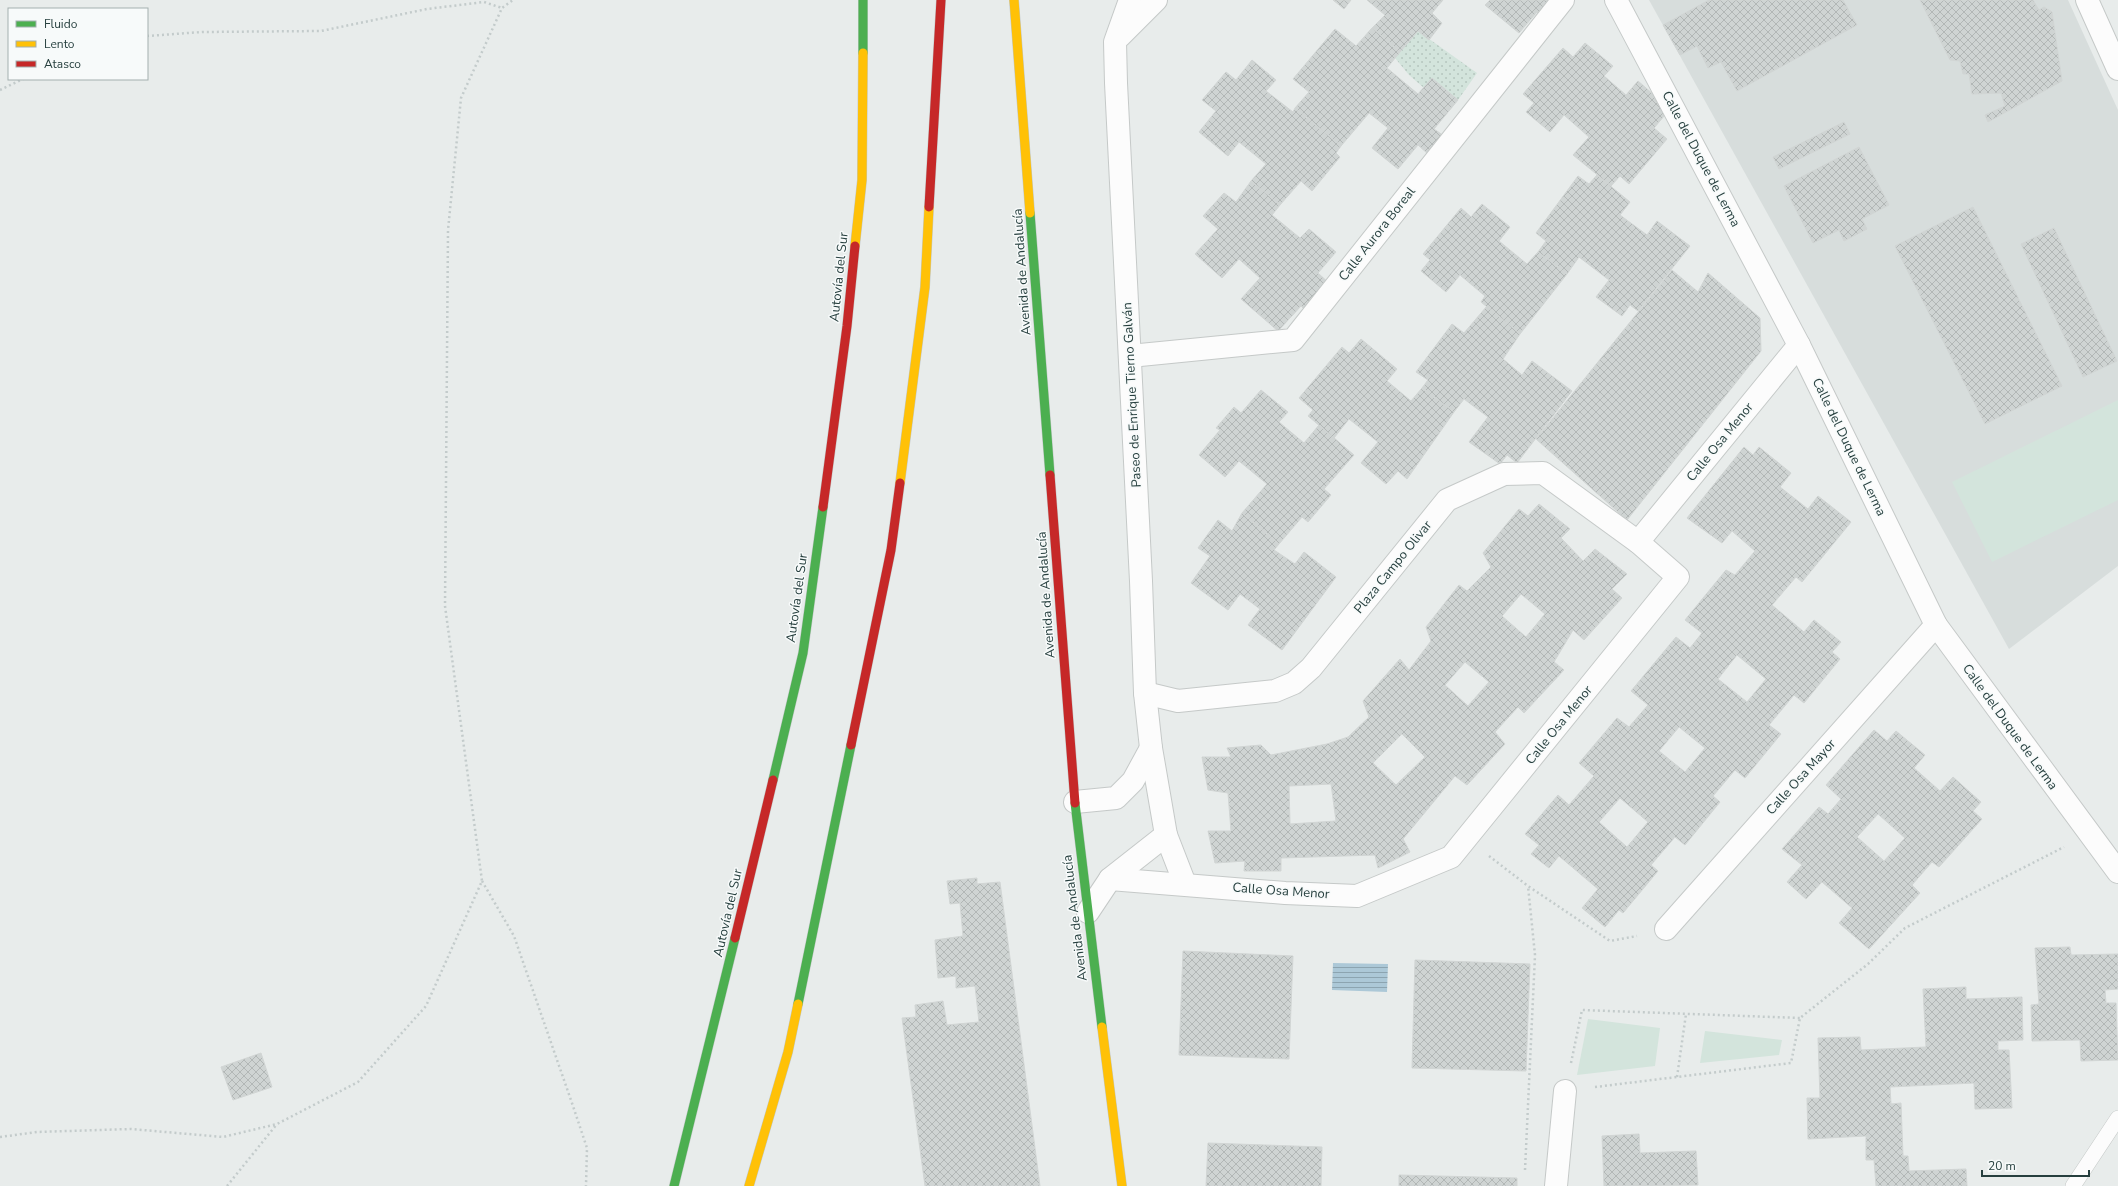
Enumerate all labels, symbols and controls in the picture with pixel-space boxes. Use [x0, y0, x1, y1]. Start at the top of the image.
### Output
legend [8, 8, 148, 80]
text: Fluido [44, 16, 78, 32]
text: Lento [44, 36, 75, 52]
text: Atasco [44, 56, 81, 72]
street label: Calle del Duque de Lerma [1657, 88, 1745, 230]
street label: Calle Aurora Boreal [1335, 183, 1420, 285]
street label: Avenida de Andalucía [1009, 208, 1035, 336]
street label: Autovía del Sur [825, 231, 853, 323]
street label: Paseo de Enrique Tierno Galván [1118, 302, 1146, 488]
street label: Calle del Duque de Lerma [1808, 375, 1890, 519]
street label: Calle Osa Menor [1682, 398, 1758, 485]
street label: Plaza Campo Olivar [1350, 516, 1436, 617]
street label: Avenida de Andalucía [1033, 531, 1059, 659]
street label: Autovía del Sur [782, 552, 812, 644]
street label: Calle del Duque de Lerma [1958, 660, 2062, 794]
street label: Calle Osa Menor [1521, 681, 1597, 768]
street label: Calle Osa Mayor [1762, 735, 1840, 819]
street label: Avenida de Andalucía [1058, 854, 1092, 982]
street label: Autovía del Sur [709, 867, 747, 959]
street label: Calle Osa Menor [1232, 879, 1330, 903]
scale bar [1982, 1152, 2089, 1178]
text: 20 m [1988, 1158, 2016, 1174]

